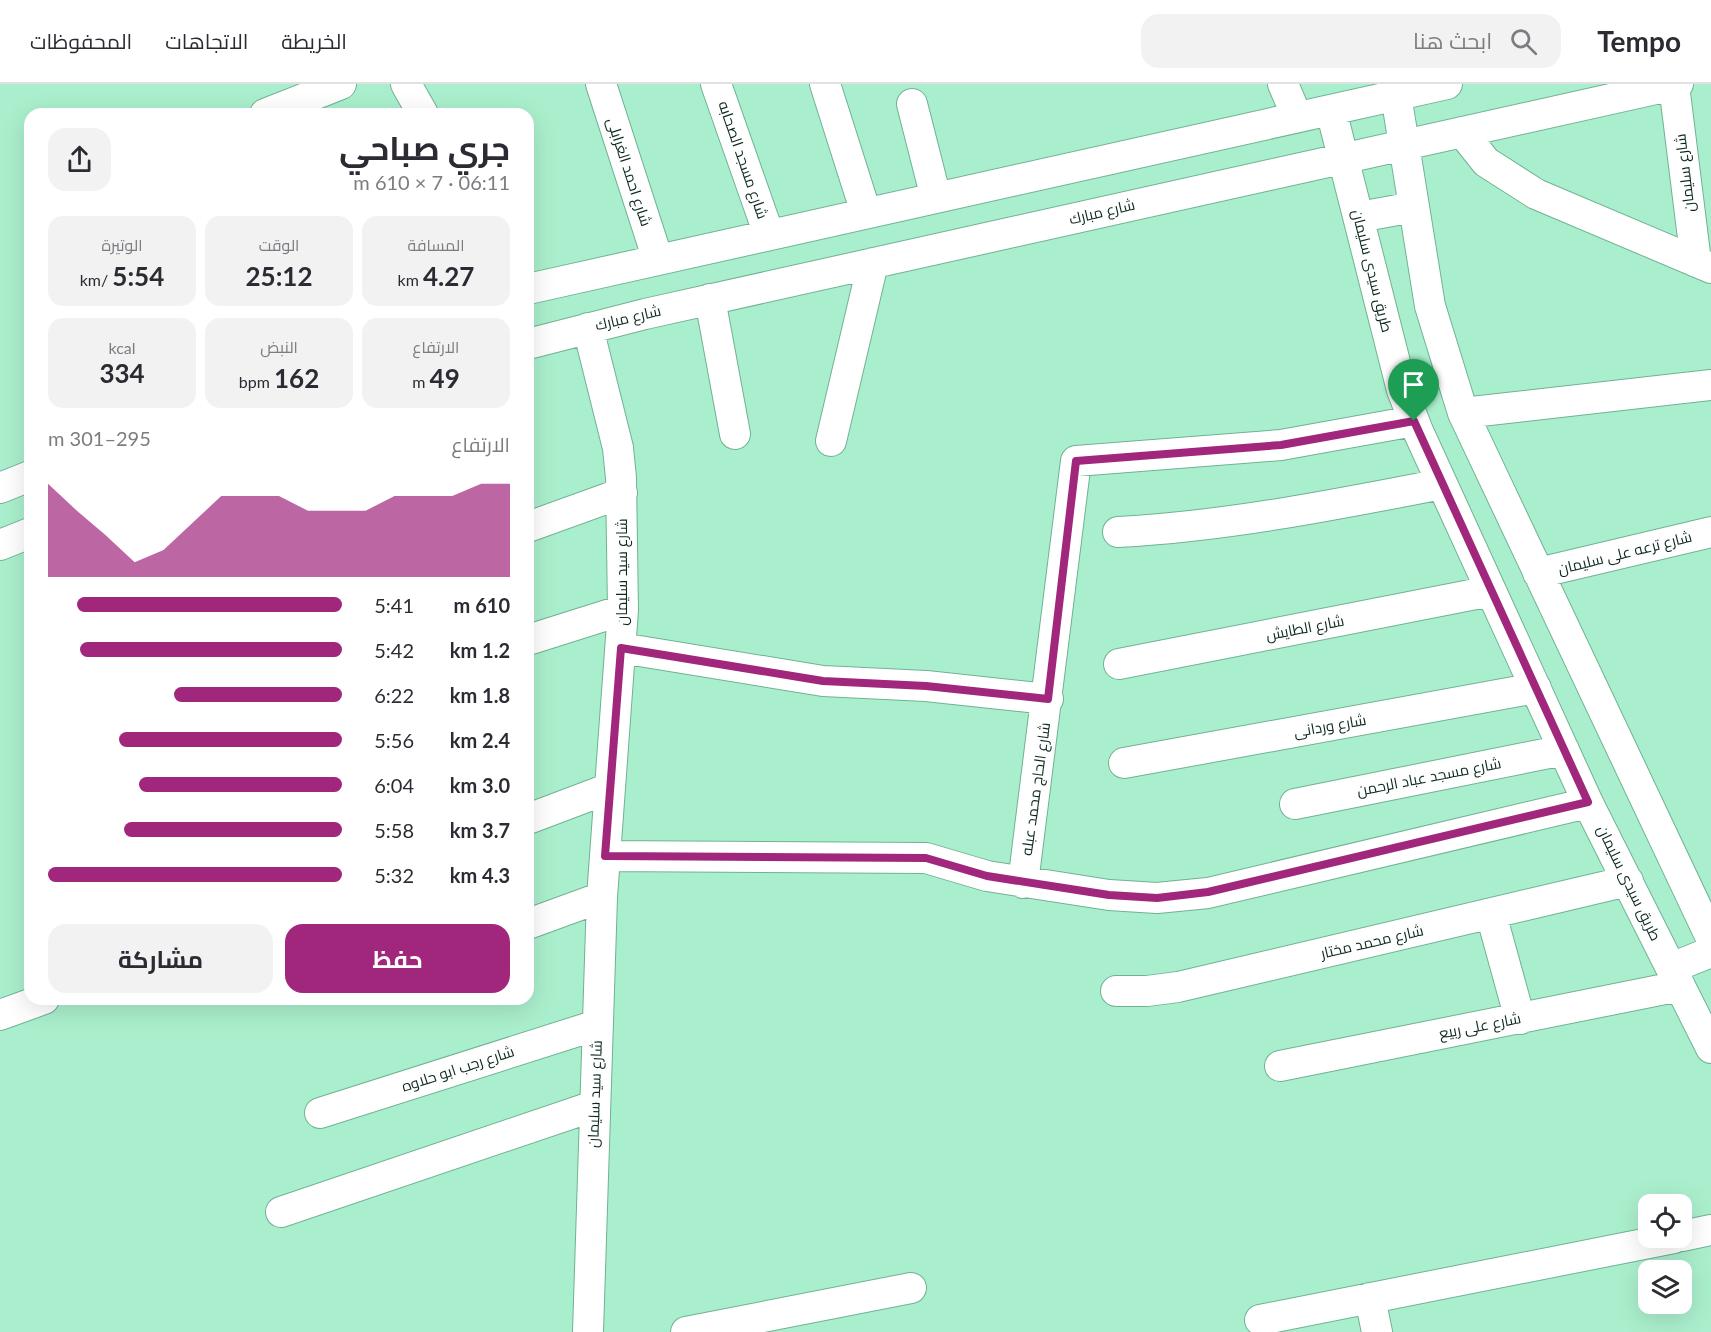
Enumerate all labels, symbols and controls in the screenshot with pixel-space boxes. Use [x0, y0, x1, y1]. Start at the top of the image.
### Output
search box [1141, 14, 1561, 68]
text: Tempo [1597, 24, 1681, 58]
icon: search [1507, 25, 1540, 58]
text: ابحث هنا [1413, 27, 1492, 54]
text: المحفوظات [30, 28, 132, 53]
text: الاتجاهات [165, 28, 248, 53]
text: الخريطة [281, 28, 347, 53]
street label: شارع مسجد الصحابه [713, 98, 773, 222]
street label: شارع احمد الغرابلى [601, 115, 656, 229]
text: جري صباحي [339, 127, 510, 167]
button: share [48, 128, 111, 191]
street label: شارع سليمان [1670, 133, 1701, 213]
text: 06:11 · 7 × 610 m [353, 170, 510, 194]
street label: شارع مبارك [1067, 195, 1137, 230]
street label: طريق سيدى سليمان [1347, 207, 1397, 335]
text: الوتيرة [101, 235, 143, 254]
text: الوقت [259, 235, 299, 254]
text: المسافة [408, 235, 464, 254]
text: 5:54 [112, 260, 164, 292]
text: 25:12 [245, 260, 313, 292]
text: 4.27 [423, 260, 474, 292]
text: /km [80, 270, 112, 289]
text: km [398, 270, 423, 289]
street label: شارع مبارك [593, 301, 663, 336]
text: النبض [260, 337, 298, 356]
text: الارتفاع [413, 337, 459, 356]
text: kcal [108, 338, 136, 357]
text: 334 [99, 357, 145, 389]
pin [1388, 359, 1439, 421]
text: 162 [274, 362, 319, 394]
text: 49 [430, 362, 460, 394]
icon: arrive [1397, 368, 1430, 401]
text: bpm [239, 372, 274, 391]
text: m [412, 372, 430, 391]
text: 295–301 m [48, 426, 151, 450]
text: الارتفاع [451, 432, 510, 456]
street label: شارع سيد سليمان [612, 518, 633, 626]
street label: شارع ترعه على سليمان [1556, 527, 1694, 580]
text: 5:41 [374, 593, 414, 617]
text: 610 m [454, 593, 510, 617]
street label: شارع الطايش [1264, 611, 1346, 646]
text: 5:42 [374, 638, 414, 662]
text: 1.2 km [450, 638, 510, 662]
text: 6:22 [374, 683, 414, 707]
text: 1.8 km [450, 683, 510, 707]
street label: شارع وردانى [1292, 710, 1368, 743]
street label: شارع الحاج محمد عبله [1017, 721, 1056, 857]
text: 5:56 [374, 728, 414, 752]
text: 2.4 km [450, 728, 510, 752]
street label: شارع مسجد عباد الرحمن [1355, 753, 1503, 802]
text: 6:04 [374, 773, 414, 797]
text: 3.0 km [450, 773, 510, 797]
text: 5:58 [374, 818, 414, 842]
text: 3.7 km [450, 818, 510, 842]
street label: طريق سيدى سليمان [1592, 822, 1666, 944]
text: 5:32 [374, 863, 414, 887]
text: 4.3 km [450, 863, 510, 887]
street label: شارع محمد مختار [1318, 920, 1426, 965]
button: مشاركة [48, 924, 273, 993]
button: حفظ [285, 924, 510, 993]
street label: شارع على ربيع [1437, 1008, 1523, 1045]
street label: شارع سيد سليمان [583, 1040, 608, 1148]
street label: شارع رجب ابو حلاوه [399, 1041, 517, 1098]
map controls [1638, 1194, 1692, 1314]
button: locate [1638, 1194, 1692, 1248]
button: layers [1638, 1260, 1692, 1314]

